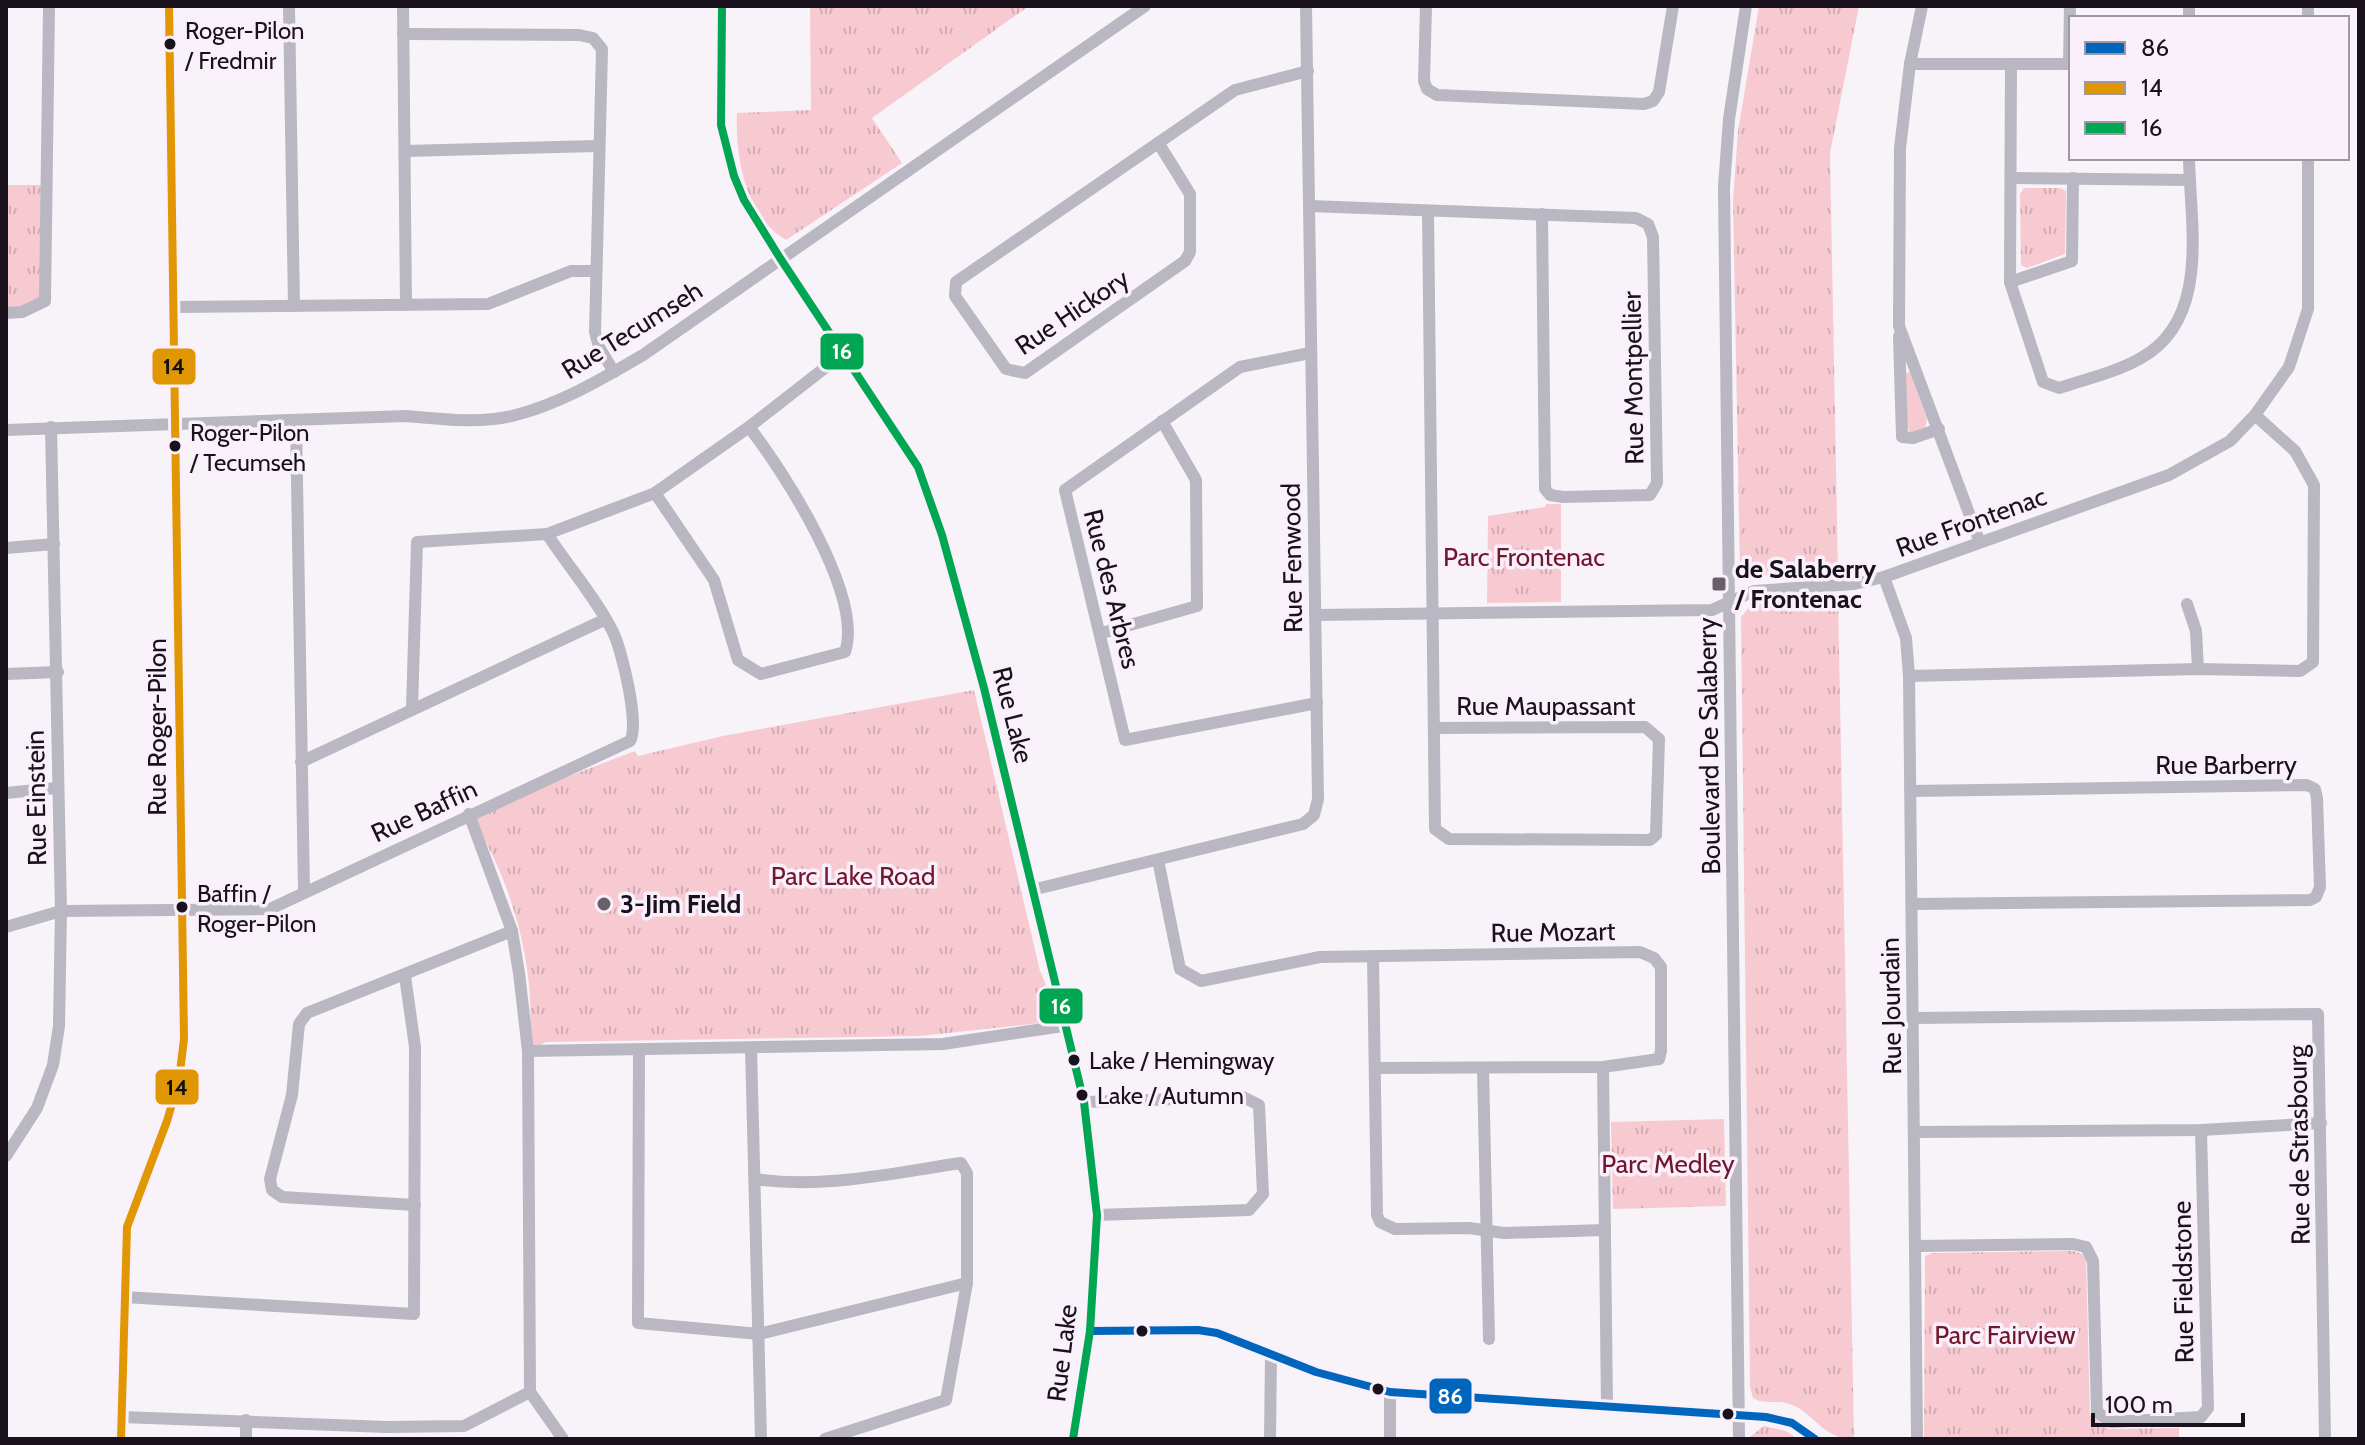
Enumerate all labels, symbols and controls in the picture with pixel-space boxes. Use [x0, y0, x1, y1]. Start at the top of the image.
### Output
place label: Roger-Pilon / Fredmir [184, 16, 305, 75]
legend [2069, 16, 2349, 160]
text: 86 [2141, 33, 2169, 62]
marker: Roger-Pilon / Fredmir [162, 36, 178, 52]
text: 14 [2141, 73, 2163, 102]
text: 16 [2141, 113, 2162, 142]
street label: Rue Hickory [1009, 262, 1135, 362]
street label: Rue Tecumseh [556, 274, 708, 386]
street label: Rue Montpellier [1615, 290, 1651, 465]
line badge: 16 [819, 332, 865, 371]
text: 16 [832, 338, 852, 365]
line badge: 14 [151, 347, 197, 386]
text: 14 [163, 353, 185, 380]
place label: Roger-Pilon / Tecumseh [189, 418, 310, 477]
marker: Roger-Pilon / Tecumseh [167, 438, 183, 454]
street label: Rue Frontenac [1891, 480, 2051, 564]
street label: Rue Fenwood [1275, 483, 1309, 633]
street label: Rue des Arbres [1077, 506, 1147, 672]
park label: Parc Frontenac [1443, 541, 1605, 573]
place label: de Salaberry / Frontenac [1734, 553, 1876, 615]
marker: de Salaberry / Frontenac [1710, 575, 1728, 593]
street label: Boulevard De Salaberry [1691, 617, 1727, 875]
street label: Rue Roger-Pilon [141, 638, 173, 816]
street label: Rue Lake [986, 664, 1040, 766]
street label: Rue Maupassant [1456, 690, 1636, 722]
street label: Rue Einstein [19, 730, 53, 866]
street label: Rue Barberry [2155, 749, 2297, 781]
street label: Rue Baffin [366, 773, 482, 849]
park label: Parc Lake Road [771, 860, 935, 892]
place label: Baffin / Roger-Pilon [197, 879, 317, 938]
place label: 3-Jim Field [620, 888, 741, 920]
marker: 3-Jim Field [595, 895, 613, 913]
marker: Baffin / Roger-Pilon [174, 899, 190, 915]
street label: Rue Mozart [1490, 915, 1616, 949]
street label: Rue Jourdain [1874, 937, 1908, 1075]
line badge: 16 [1038, 987, 1084, 1025]
text: 16 [1051, 993, 1071, 1020]
street label: Rue de Strasbourg [2281, 1044, 2317, 1245]
place label: Lake / Hemingway [1089, 1046, 1274, 1075]
marker: Lake / Hemingway [1066, 1052, 1082, 1068]
line badge: 14 [154, 1068, 200, 1106]
text: 14 [166, 1074, 188, 1101]
place label: Lake / Autumn [1097, 1081, 1244, 1110]
marker: Lake / Autumn [1074, 1087, 1090, 1103]
park label: Parc Medley [1601, 1148, 1735, 1180]
street label: Rue Fieldstone [2166, 1201, 2200, 1363]
street label: Rue Lake [1040, 1302, 1084, 1404]
park label: Parc Fairview [1934, 1319, 2076, 1351]
unlabelled marker [1134, 1323, 1150, 1339]
line badge: 86 [1428, 1377, 1473, 1415]
scale bar [2093, 1377, 2243, 1427]
unlabelled marker [1370, 1381, 1386, 1397]
text: 86 [1437, 1383, 1463, 1410]
text: 100 m [2105, 1390, 2173, 1419]
unlabelled marker [1720, 1406, 1736, 1422]

